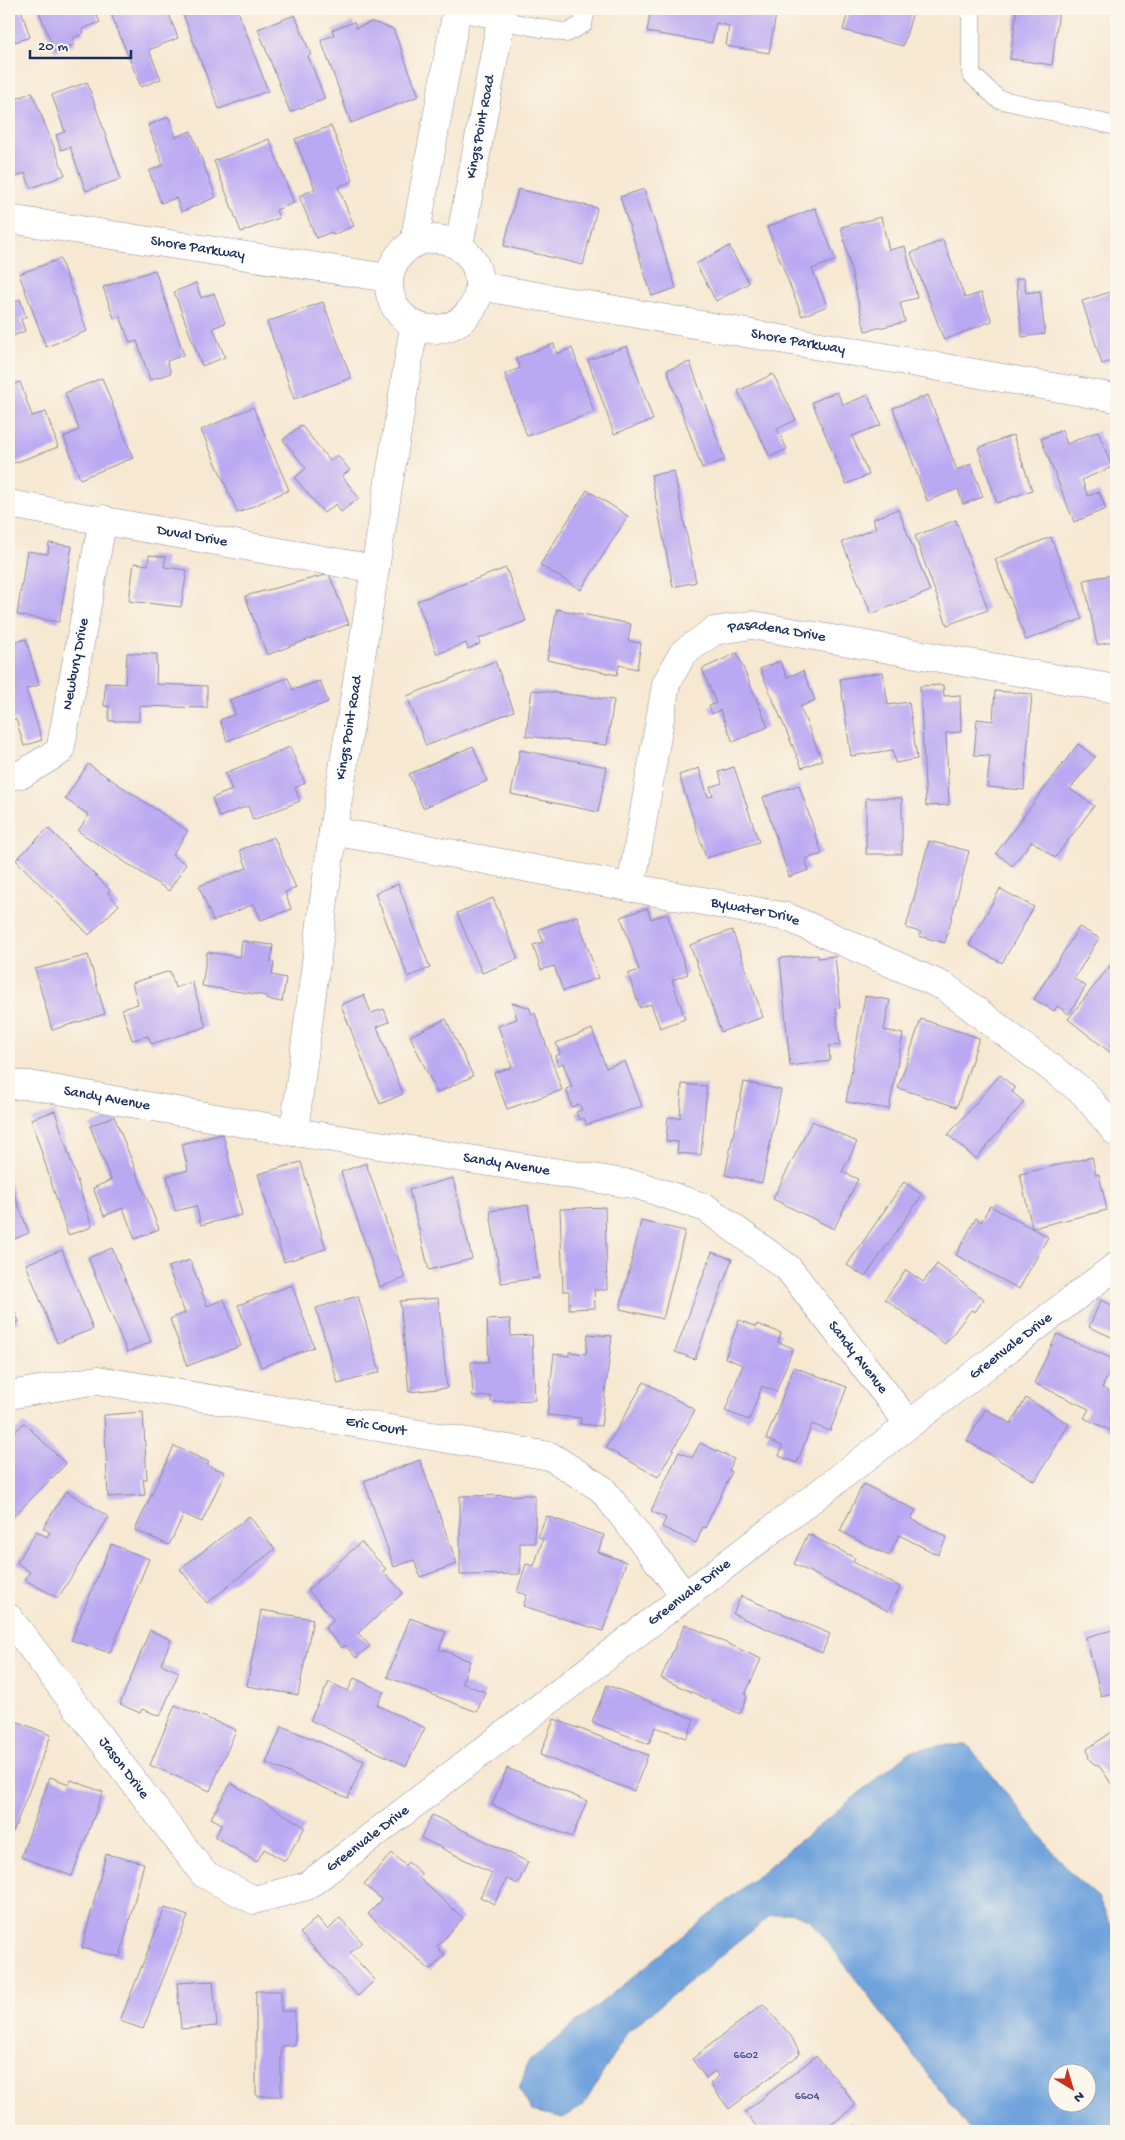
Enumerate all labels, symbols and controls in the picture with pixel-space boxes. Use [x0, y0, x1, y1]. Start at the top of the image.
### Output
scale bar [30, 28, 131, 60]
text: 20 m [38, 38, 68, 56]
street label: Kings Point Road [463, 72, 500, 180]
street label: Shore Parkway [149, 232, 247, 265]
street label: Shore Parkway [750, 325, 847, 359]
street label: Duval Drive [154, 521, 229, 552]
street label: Newbury Drive [59, 616, 93, 711]
street label: Pasadena Drive [726, 616, 827, 647]
street label: Kings Point Road [332, 673, 367, 781]
street label: Bywater Drive [708, 894, 803, 931]
street label: Sandy Avenue [62, 1082, 152, 1115]
street label: Sandy Avenue [462, 1149, 551, 1180]
street label: Greenvale Drive [966, 1309, 1056, 1384]
street label: Sandy Avenue [824, 1318, 892, 1398]
street label: Eric Court [344, 1413, 409, 1441]
street label: Greenvale Drive [645, 1555, 735, 1630]
street label: Jason Drive [94, 1734, 153, 1803]
street label: Greenvale Drive [323, 1802, 413, 1877]
house number: 6602 [734, 2049, 759, 2063]
north arrow [1048, 2062, 1098, 2112]
text: N [1070, 2087, 1087, 2106]
house number: 6604 [795, 2090, 820, 2104]

